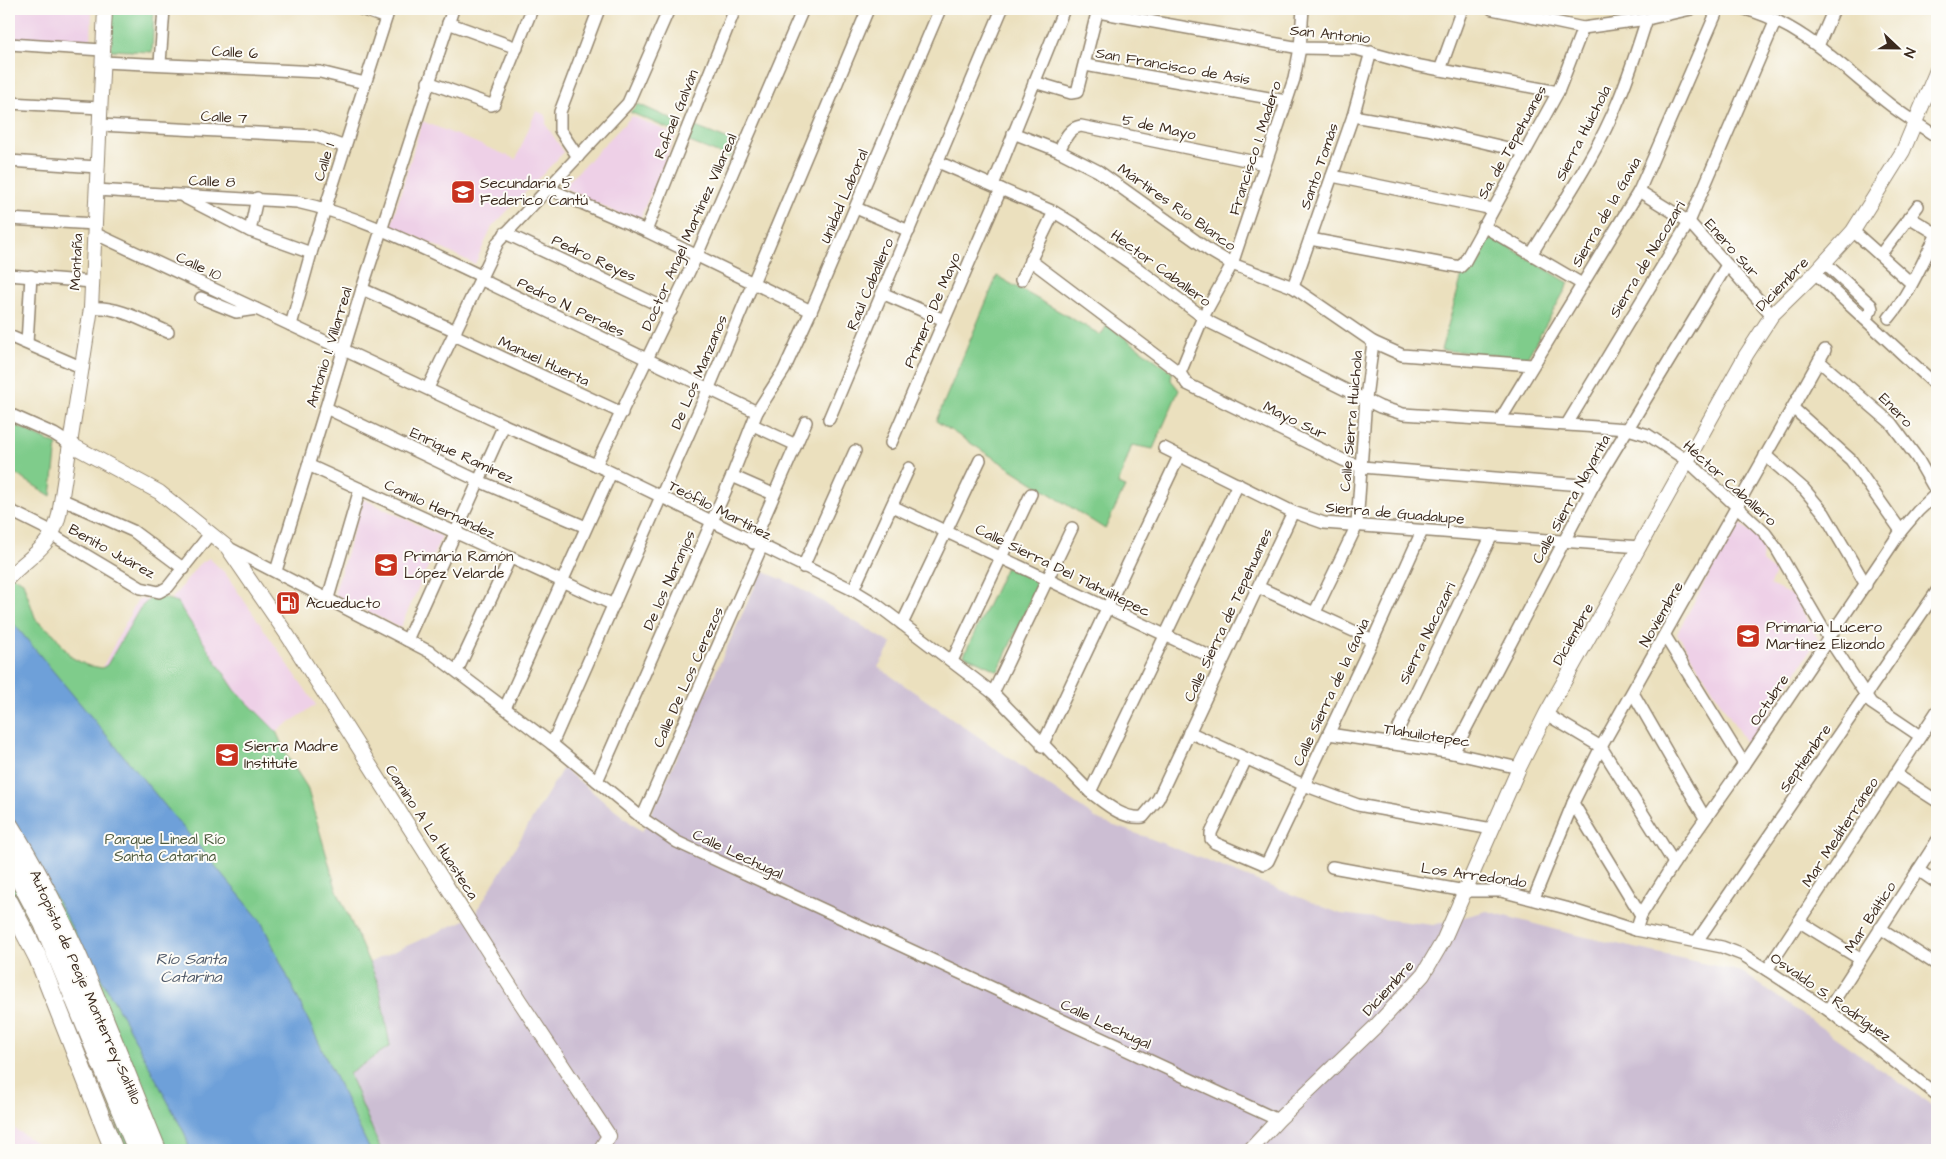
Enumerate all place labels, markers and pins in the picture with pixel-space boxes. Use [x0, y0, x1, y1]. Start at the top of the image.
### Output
place label: Secundaria 5 Federico Cantú [480, 173, 589, 211]
school or university icon: Secundaria 5 Federico Cantú [450, 179, 476, 205]
place label: Primaria Ramón López Velarde [404, 546, 514, 584]
school or university icon: Primaria Ramón López Velarde [373, 552, 399, 578]
fuel station icon: Acueducto [275, 590, 301, 616]
place label: Acueducto [306, 593, 381, 614]
place label: Primaria Lucero Martínez Elizondo [1766, 617, 1885, 655]
school or university icon: Primaria Lucero Martínez Elizondo [1735, 623, 1761, 649]
place label: Sierra Madre Institute [244, 736, 338, 774]
school or university icon: Sierra Madre Institute [214, 742, 240, 768]

